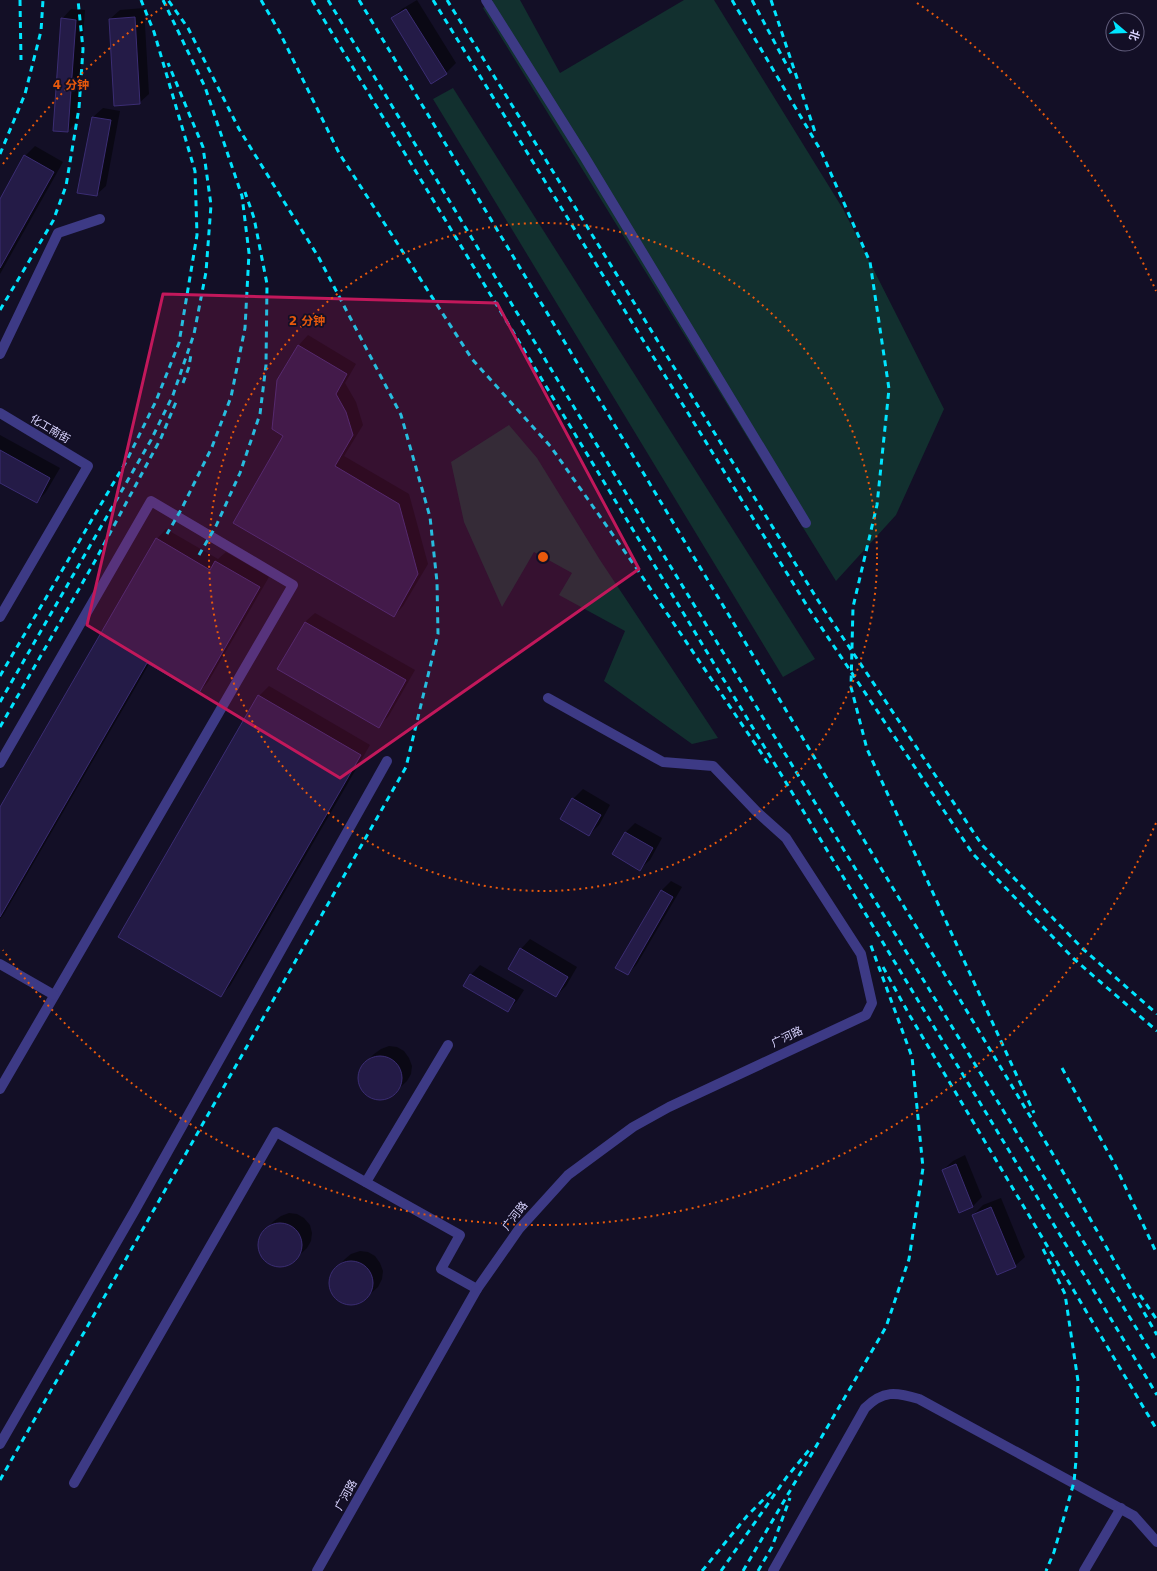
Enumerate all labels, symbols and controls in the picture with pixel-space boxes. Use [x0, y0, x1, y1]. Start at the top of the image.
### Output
north arrow [1105, 12, 1145, 52]
text: 北 [1126, 28, 1142, 42]
text: 4 分钟 [53, 78, 89, 92]
text: 2 分钟 [289, 314, 325, 328]
street label: 化工南街 [28, 412, 72, 446]
centre of rings [536, 550, 550, 564]
street label: 广河路 [769, 1024, 805, 1050]
street label: 广河路 [500, 1199, 530, 1233]
street label: 广河路 [332, 1477, 360, 1513]

